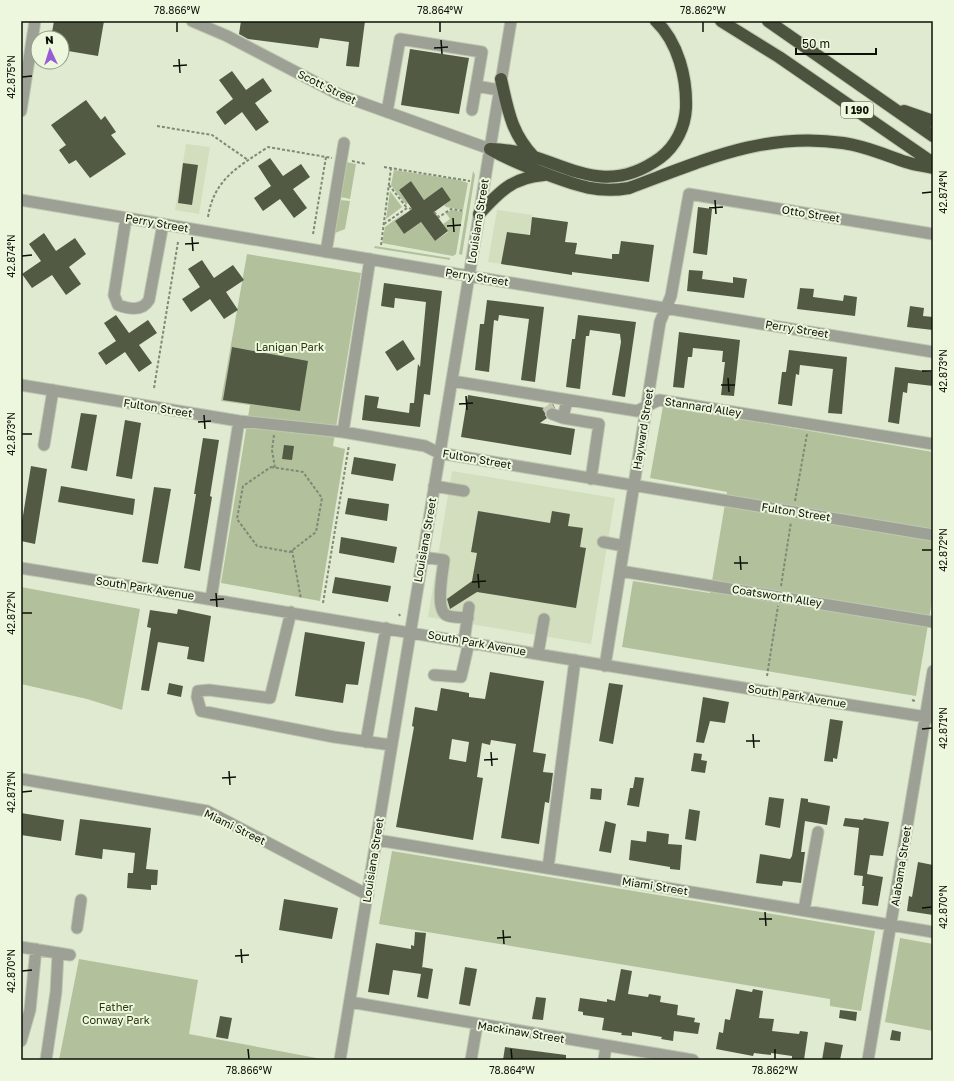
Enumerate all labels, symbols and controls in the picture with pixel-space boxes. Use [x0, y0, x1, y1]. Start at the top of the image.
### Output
text: 78.866°W [154, 4, 200, 16]
text: 78.864°W [417, 4, 463, 16]
text: 78.862°W [680, 4, 726, 16]
north arrow [30, 30, 70, 70]
scale bar [796, 30, 876, 56]
text: N [45, 33, 54, 46]
text: 50 m [802, 36, 830, 51]
text: 42.875°N [5, 55, 17, 99]
street label: Scott Street [296, 67, 359, 106]
road number: I 190 [841, 102, 873, 118]
text: 42.874°N [937, 170, 949, 214]
street label: Louisiana Street [464, 178, 491, 264]
street label: Otto Street [781, 202, 841, 225]
street label: Perry Street [125, 211, 190, 234]
text: 42.874°N [5, 234, 17, 278]
street label: Perry Street [445, 265, 510, 288]
street label: Perry Street [765, 317, 830, 340]
park label: Lanigan Park [256, 340, 324, 353]
text: 42.873°N [937, 349, 949, 393]
street label: Hayward Street [630, 387, 655, 470]
street label: Stannard Alley [664, 394, 742, 419]
street label: Fulton Street [123, 396, 193, 419]
text: 42.873°N [5, 412, 17, 456]
street label: Fulton Street [442, 446, 512, 471]
street label: Louisiana Street [411, 497, 438, 583]
street label: Fulton Street [761, 500, 831, 523]
text: 42.872°N [937, 528, 949, 572]
street label: South Park Avenue [95, 573, 195, 602]
street label: Coatsworth Alley [731, 582, 823, 609]
text: 42.872°N [5, 591, 17, 635]
street label: South Park Avenue [427, 627, 527, 658]
street label: South Park Avenue [747, 681, 847, 710]
text: 42.871°N [937, 707, 949, 749]
text: 42.871°N [5, 771, 17, 813]
street label: Miami Street [202, 806, 268, 847]
street label: Louisiana Street [359, 817, 386, 903]
street label: Alabama Street [888, 825, 913, 907]
street label: Miami Street [621, 874, 689, 897]
text: 42.870°N [937, 885, 949, 929]
text: 42.870°N [5, 949, 17, 993]
park label: Father Conway Park [82, 1000, 150, 1026]
street label: Mackinaw Street [477, 1018, 566, 1045]
text: 78.866°W [226, 1064, 272, 1076]
text: 78.864°W [489, 1064, 535, 1076]
text: 78.862°W [752, 1064, 798, 1076]

